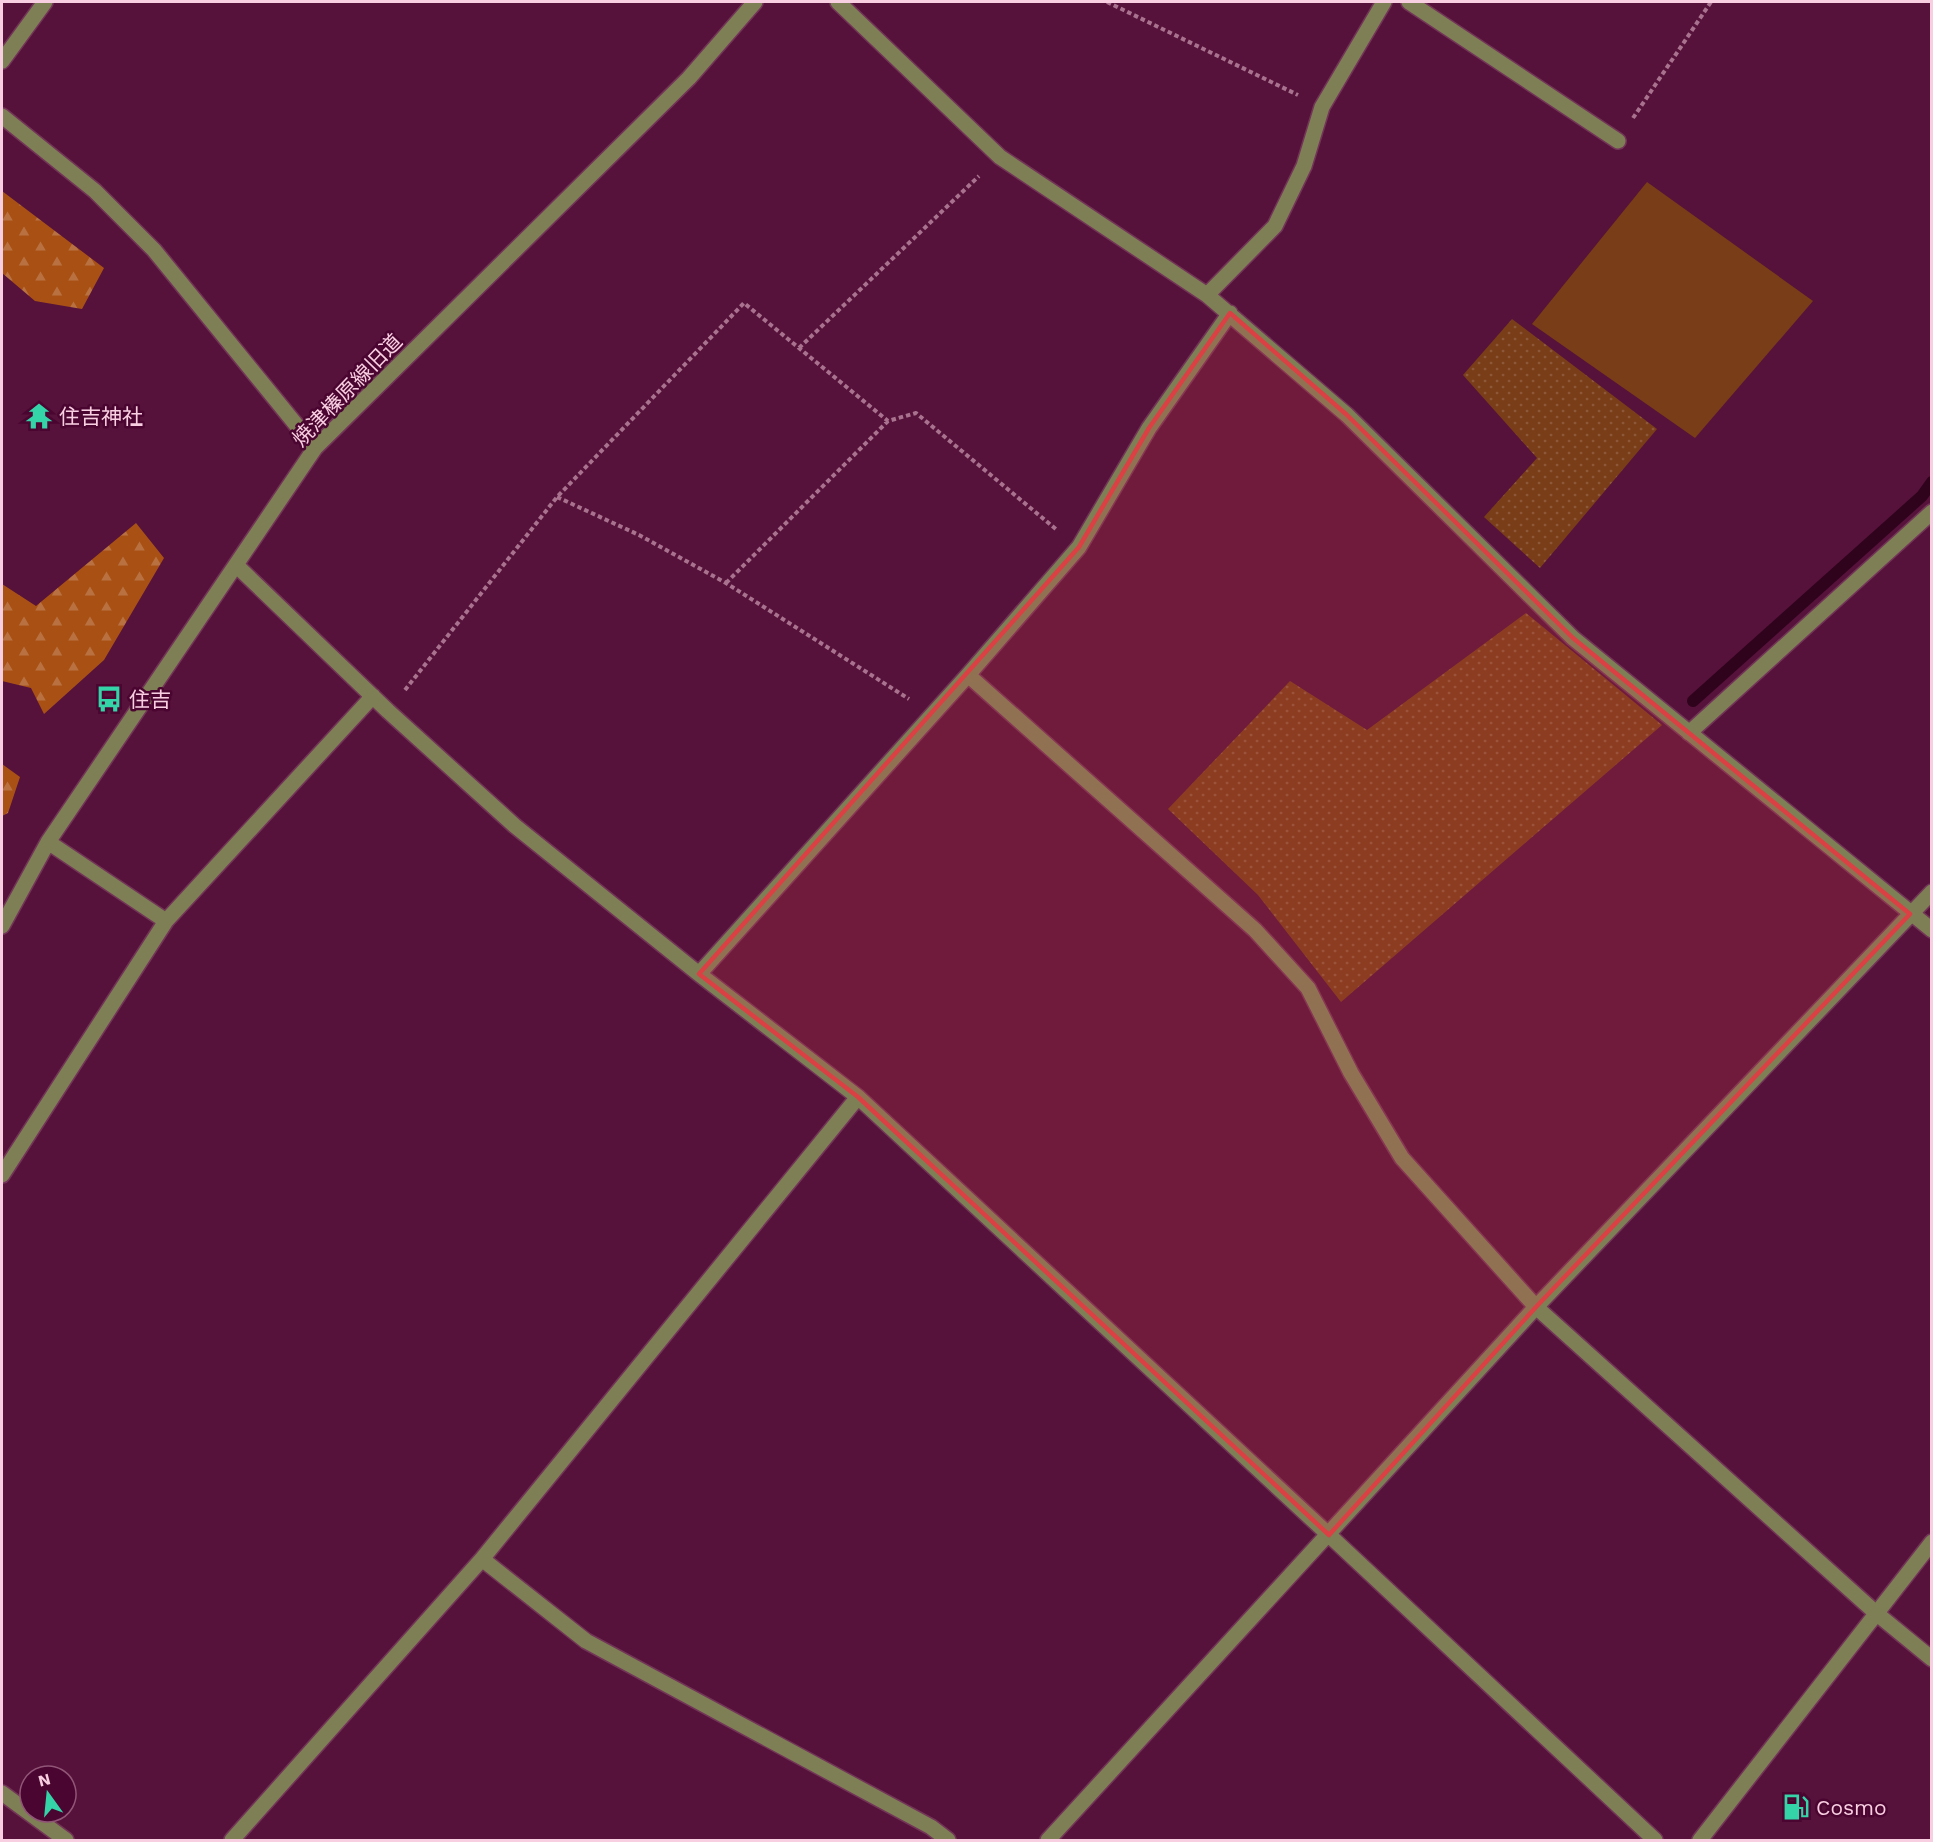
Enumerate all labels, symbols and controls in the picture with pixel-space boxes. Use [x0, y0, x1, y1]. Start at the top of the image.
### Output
street label: 焼津榛原線旧道 [287, 328, 407, 452]
temple icon: 住吉神社 [24, 401, 54, 431]
place label: 住吉神社 [59, 404, 143, 429]
bus stop icon: 住吉 [94, 684, 124, 714]
place label: 住吉 [129, 687, 171, 712]
north arrow [18, 1764, 78, 1824]
text: N [36, 1769, 52, 1791]
fuel station icon: Cosmo [1781, 1792, 1811, 1822]
place label: Cosmo [1816, 1795, 1887, 1820]

